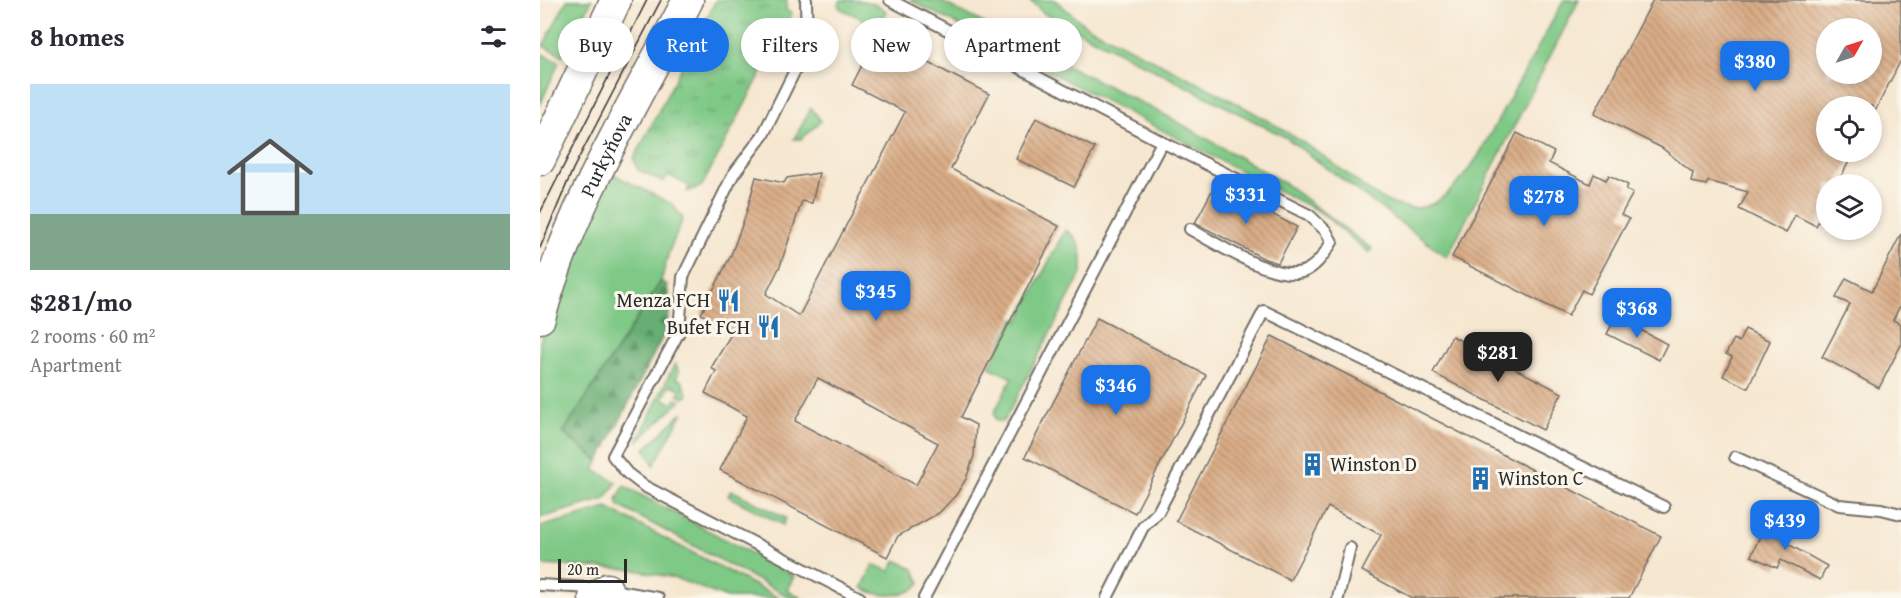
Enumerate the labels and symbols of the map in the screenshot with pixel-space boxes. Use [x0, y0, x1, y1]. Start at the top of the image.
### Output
north arrow [1816, 18, 1882, 84]
pin: $380 [1719, 41, 1791, 92]
street label: Purkyňova [572, 107, 639, 201]
pin: $331 [1210, 174, 1282, 225]
pin: $278 [1508, 176, 1580, 227]
pin: $345 [840, 271, 912, 322]
place label: Menza FCH [616, 285, 710, 314]
restaurant icon: Menza FCH [715, 287, 741, 313]
pin: $368 [1601, 288, 1673, 339]
place label: Bufet FCH [667, 312, 750, 341]
restaurant icon: Bufet FCH [755, 314, 781, 340]
pin: $281 [1462, 332, 1534, 383]
pin: $346 [1080, 365, 1152, 416]
place label: Winston D [1330, 449, 1417, 478]
building icon: Winston D [1299, 451, 1325, 477]
place label: Winston C [1498, 463, 1584, 492]
building icon: Winston C [1467, 465, 1493, 491]
pin: $439 [1749, 500, 1821, 551]
scale bar [558, 556, 627, 584]

